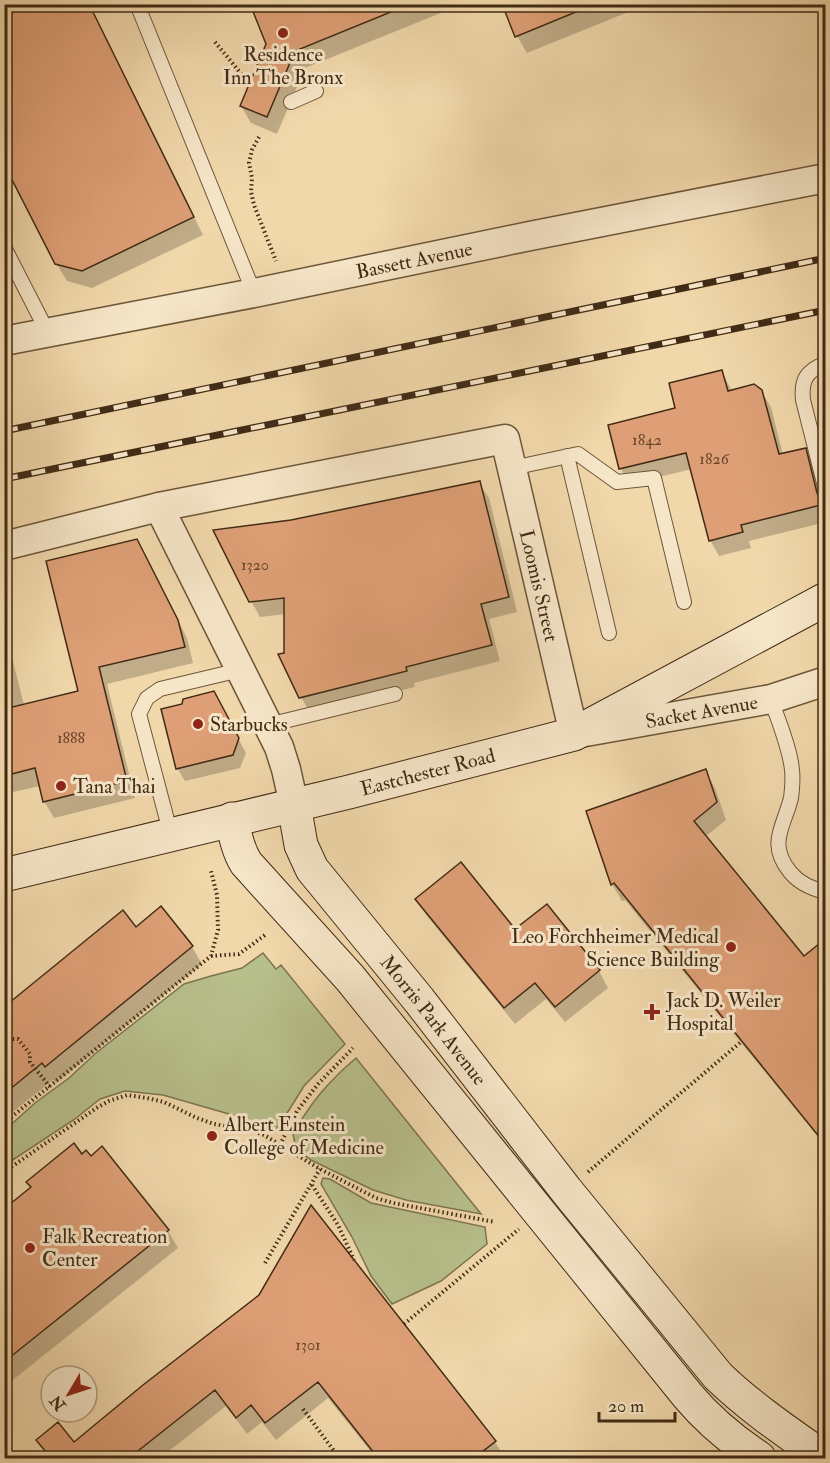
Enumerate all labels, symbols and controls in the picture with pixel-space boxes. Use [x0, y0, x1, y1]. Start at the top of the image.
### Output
marker: Residence Inn The Bronx [276, 26, 290, 40]
place label: Residence Inn The Bronx [223, 42, 343, 90]
street label: Bassett Avenue [354, 236, 475, 285]
house number: 1842 [632, 430, 662, 450]
house number: 1826 [699, 449, 730, 469]
street label: Loomis Street [514, 527, 564, 645]
house number: 1320 [241, 555, 269, 575]
street label: Sacket Avenue [644, 690, 760, 734]
place label: Starbucks [210, 712, 288, 737]
marker: Starbucks [191, 717, 205, 731]
house number: 1888 [57, 728, 86, 748]
street label: Eastchester Road [358, 743, 498, 802]
place label: Tana Thai [73, 774, 155, 799]
marker: Tana Thai [54, 779, 68, 793]
place label: Leo Forchheimer Medical Science Building [511, 924, 720, 972]
marker: Leo Forchheimer Medical Science Building [724, 940, 738, 954]
street label: Morris Park Avenue [375, 950, 492, 1090]
place label: Jack D. Weiler Hospital [665, 988, 781, 1037]
marker: Jack D. Weiler Hospital [643, 1003, 661, 1021]
place label: Albert Einstein College of Medicine [223, 1112, 384, 1160]
marker: Albert Einstein College of Medicine [205, 1129, 219, 1143]
place label: Falk Recreation Center [42, 1224, 167, 1272]
marker: Falk Recreation Center [23, 1241, 37, 1255]
house number: 1301 [295, 1335, 321, 1355]
north arrow [39, 1364, 99, 1424]
scale bar [599, 1385, 676, 1423]
text: N [45, 1390, 71, 1415]
text: 20 m [608, 1395, 644, 1418]

